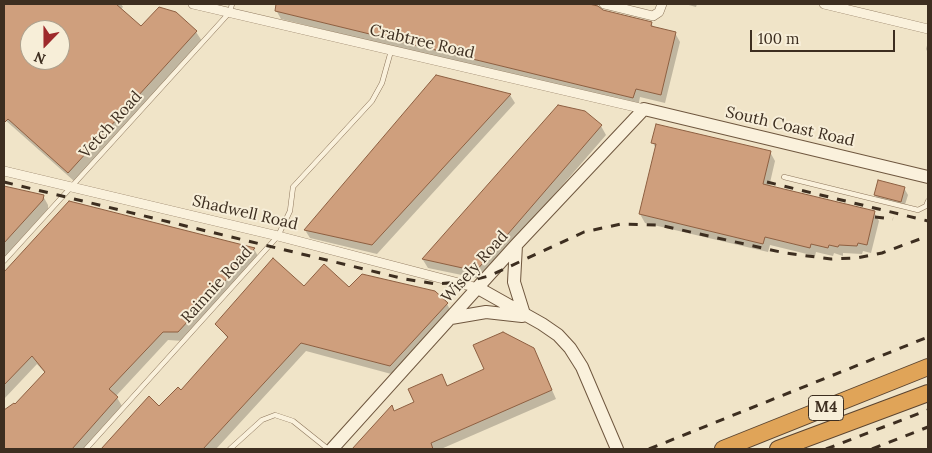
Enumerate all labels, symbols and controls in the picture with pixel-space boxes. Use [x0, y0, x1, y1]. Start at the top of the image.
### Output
north arrow [20, 20, 70, 70]
scale bar [752, 20, 897, 52]
street label: Crabtree Road [368, 21, 476, 63]
text: 100 m [758, 29, 799, 48]
text: N [31, 48, 48, 68]
street label: Vetch Road [76, 87, 146, 163]
street label: South Coast Road [724, 103, 856, 151]
street label: Shadwell Road [190, 192, 300, 234]
street label: Wisely Road [438, 227, 512, 307]
street label: Rainnie Road [178, 243, 256, 327]
road number: M4 [808, 396, 844, 420]

